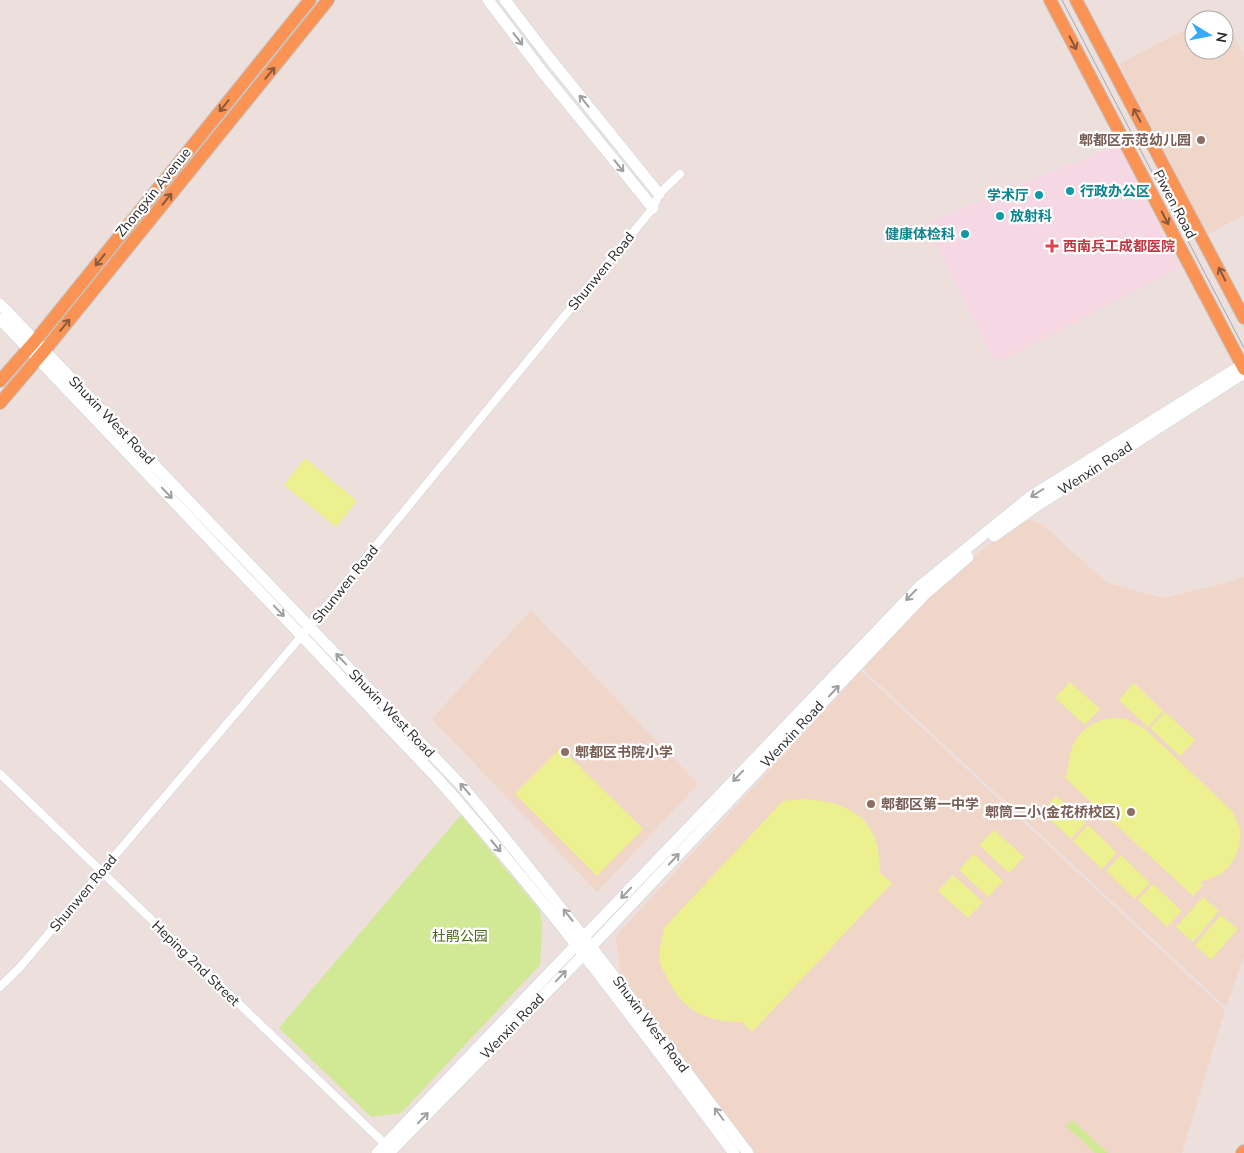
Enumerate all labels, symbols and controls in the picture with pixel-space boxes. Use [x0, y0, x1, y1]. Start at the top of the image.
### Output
north arrow [1184, 10, 1234, 60]
text: N [1211, 30, 1232, 44]
one-way arrow [512, 32, 523, 45]
one-way arrow [1069, 35, 1078, 50]
one-way arrow [264, 66, 275, 79]
one-way arrow [579, 95, 590, 108]
one-way arrow [219, 99, 230, 112]
one-way arrow [1132, 108, 1142, 123]
place label: 郫都区示范幼儿园 [1079, 131, 1191, 150]
marker: 郫都区示范幼儿园 [1195, 134, 1207, 146]
street label: Zhongxin Avenue [111, 144, 195, 241]
one-way arrow [613, 159, 624, 172]
street label: Piwen Road [1148, 167, 1201, 242]
place label: 行政办公区 [1080, 182, 1150, 201]
marker: 行政办公区 [1064, 185, 1076, 197]
place label: 学术厅 [987, 186, 1029, 205]
marker: 学术厅 [1033, 189, 1045, 201]
one-way arrow [162, 193, 173, 206]
place label: 放射科 [1010, 207, 1052, 226]
marker: 放射科 [994, 210, 1006, 222]
one-way arrow [1161, 210, 1170, 225]
place label: 健康体检科 [885, 225, 955, 244]
street label: Shunwen Road [564, 228, 639, 314]
marker: 健康体检科 [959, 228, 971, 240]
place label: 西南兵工成都医院 [1063, 237, 1175, 256]
marker: 西南兵工成都医院 [1045, 239, 1059, 253]
one-way arrow [95, 253, 106, 266]
one-way arrow [1217, 267, 1227, 282]
one-way arrow [59, 319, 70, 332]
street label: Shuxin West Road [64, 372, 159, 469]
street label: Wenxin Road [1055, 437, 1136, 499]
one-way arrow [161, 487, 173, 500]
one-way arrow [1031, 488, 1045, 498]
street label: Shunwen Road [308, 541, 383, 627]
one-way arrow [905, 589, 917, 601]
one-way arrow [273, 605, 285, 617]
one-way arrow [335, 653, 347, 665]
street label: Shuxin West Road [344, 665, 439, 762]
one-way arrow [828, 684, 840, 697]
street label: Wenxin Road [757, 697, 828, 772]
place label: 郫都区书院小学 [575, 743, 673, 762]
marker: 郫都区书院小学 [559, 746, 571, 758]
one-way arrow [732, 769, 744, 782]
one-way arrow [459, 783, 470, 796]
place label: 郫都区第一中学 [881, 795, 979, 814]
marker: 郫都区第一中学 [865, 798, 877, 810]
place label: 郫筒二小(金花桥校区) [985, 803, 1121, 822]
marker: 郫筒二小(金花桥校区) [1125, 806, 1137, 818]
one-way arrow [491, 839, 502, 852]
street label: Shunwen Road [45, 851, 121, 936]
one-way arrow [668, 853, 680, 866]
one-way arrow [620, 887, 632, 899]
one-way arrow [562, 909, 573, 922]
street label: Heping 2nd Street [147, 916, 244, 1010]
park label: 杜鹃公园 [432, 927, 488, 946]
one-way arrow [555, 970, 567, 983]
street label: Shuxin West Road [608, 972, 693, 1076]
street label: Wenxin Road [476, 989, 549, 1063]
one-way arrow [714, 1107, 724, 1121]
one-way arrow [417, 1112, 429, 1124]

